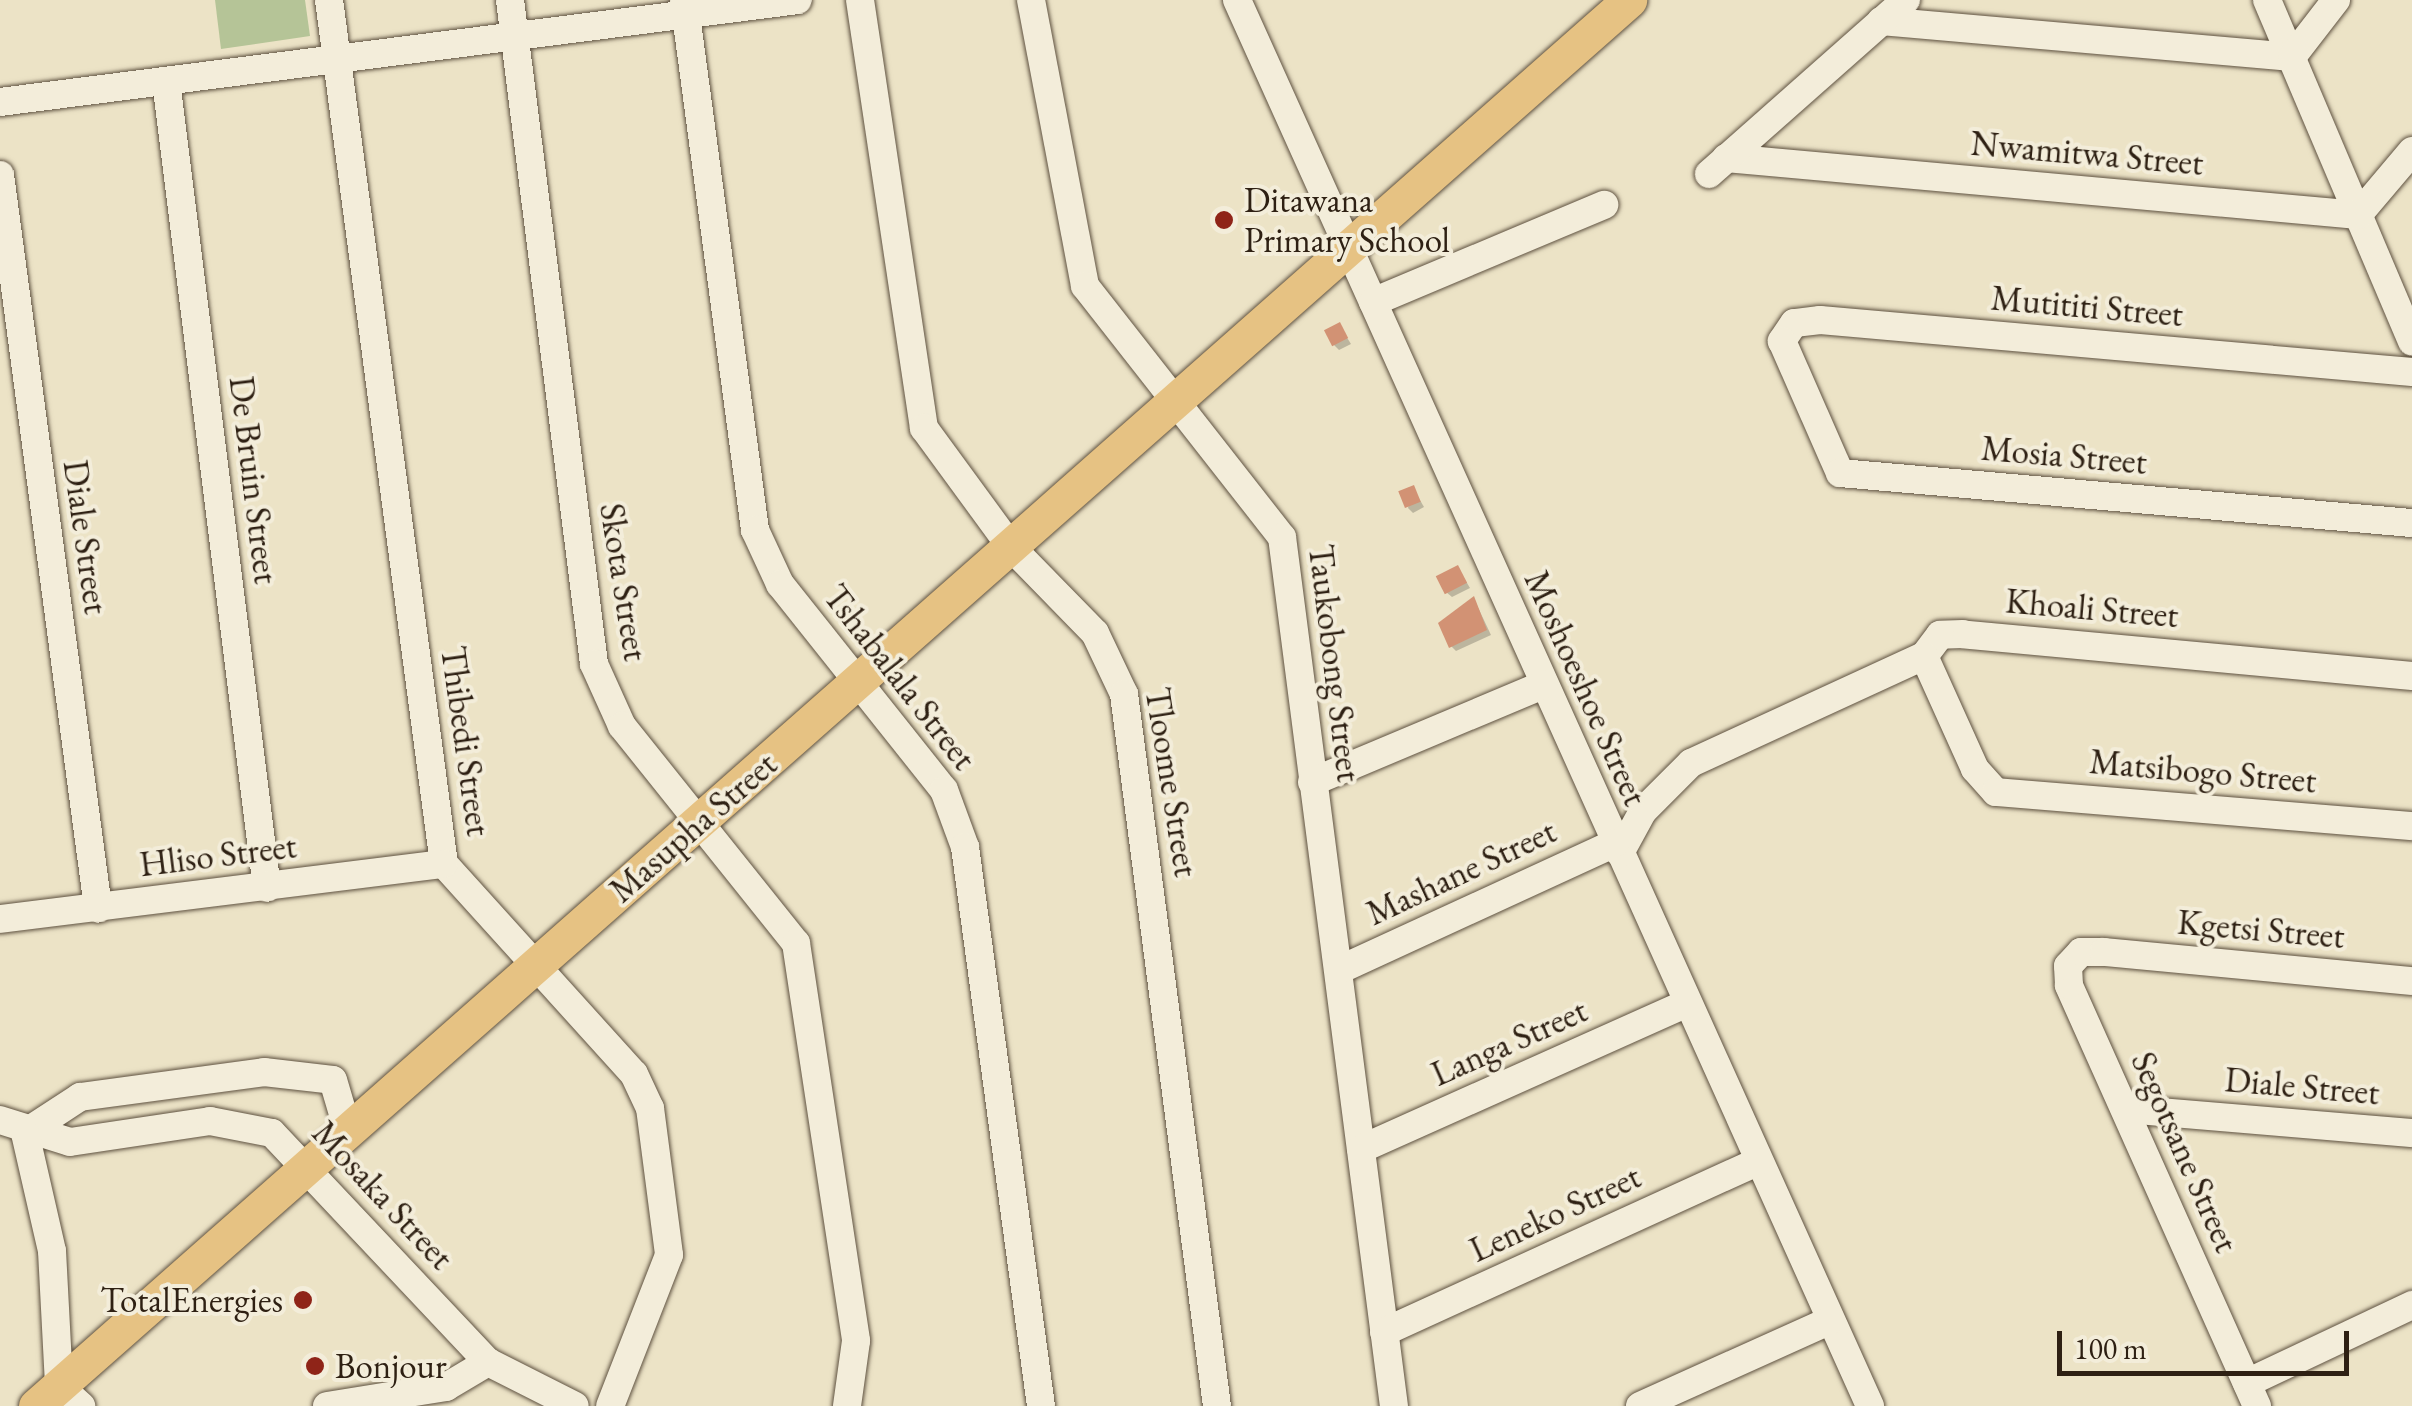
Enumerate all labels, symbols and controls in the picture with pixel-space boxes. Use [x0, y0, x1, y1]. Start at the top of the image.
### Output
street label: Nwamitwa Street [1969, 122, 2205, 184]
place label: Ditawana Primary School [1244, 179, 1450, 261]
marker: Ditawana Primary School [1213, 209, 1235, 231]
street label: Mutititi Street [1989, 277, 2185, 335]
street label: De Bruin Street [220, 374, 288, 586]
street label: Mosia Street [1980, 427, 2148, 483]
street label: Diale Street [54, 457, 118, 617]
street label: Skota Street [591, 500, 657, 664]
street label: Taukobong Street [1300, 542, 1370, 784]
street label: Moshoeshoe Street [1515, 564, 1657, 812]
street label: Tshabalala Street [815, 576, 985, 778]
street label: Khoali Street [2004, 580, 2180, 636]
street label: Thibedi Street [432, 643, 500, 839]
street label: Tloome Street [1136, 684, 1208, 880]
street label: Matsibogo Street [2088, 740, 2318, 802]
street label: Masupha Street [601, 743, 785, 911]
street label: Mashane Street [1360, 810, 1562, 934]
street label: Hliso Street [137, 825, 299, 885]
street label: Kgetsi Street [2176, 901, 2346, 957]
street label: Langa Street [1425, 989, 1593, 1095]
street label: Segotsane Street [2122, 1045, 2248, 1259]
street label: Diale Street [2223, 1058, 2381, 1114]
street label: Mosaka Street [304, 1112, 462, 1278]
street label: Leneko Street [1463, 1155, 1647, 1271]
place label: TotalEnergies [100, 1279, 283, 1321]
marker: TotalEnergies [292, 1289, 314, 1311]
scale bar [2062, 1311, 2354, 1373]
text: 100 m [2074, 1329, 2147, 1368]
place label: Bonjour [335, 1345, 447, 1387]
marker: Bonjour [304, 1355, 326, 1377]

